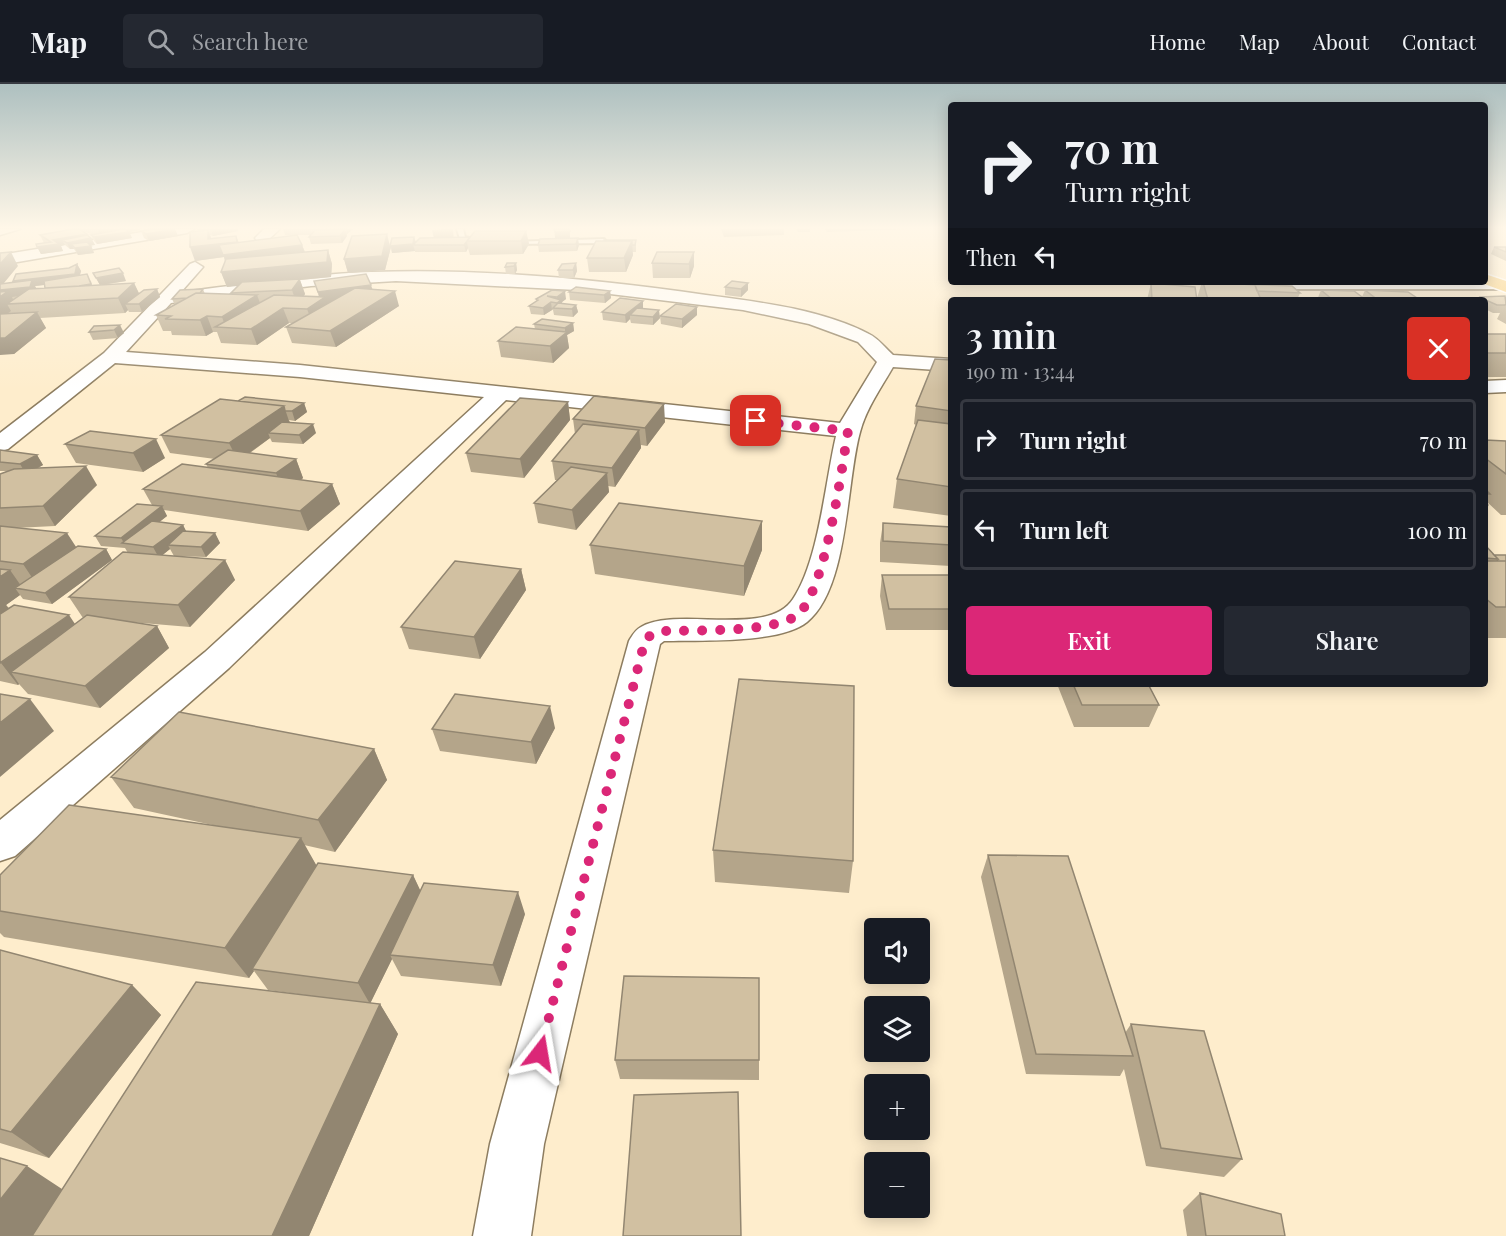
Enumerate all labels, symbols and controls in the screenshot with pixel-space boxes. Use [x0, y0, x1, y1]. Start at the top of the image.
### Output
search box [123, 14, 543, 68]
text: Map [30, 23, 87, 60]
icon: search [144, 25, 177, 58]
text: Search here [192, 26, 308, 56]
text: Home [1150, 27, 1206, 55]
text: Map [1239, 27, 1280, 55]
text: About [1313, 27, 1369, 55]
text: Contact [1402, 27, 1476, 55]
text: 70 m [1065, 119, 1159, 175]
icon: right [966, 126, 1044, 204]
text: Turn right [1065, 173, 1190, 209]
icon: left [1029, 240, 1062, 273]
text: Then [966, 242, 1017, 272]
text: 3 min [966, 310, 1057, 358]
button: close [1407, 317, 1470, 380]
text: 190 m · 13:44 [966, 357, 1075, 384]
pin [730, 395, 781, 446]
icon: arrive [739, 404, 772, 437]
icon: right [969, 423, 1002, 456]
text: Turn right [1020, 425, 1126, 455]
text: 70 m [1420, 425, 1467, 455]
icon: left [969, 513, 1002, 546]
text: Turn left [1020, 515, 1109, 545]
text: 100 m [1407, 515, 1467, 545]
button: Exit [966, 606, 1212, 675]
button: Share [1224, 606, 1470, 675]
map controls [864, 918, 930, 1218]
button: sound [864, 918, 930, 984]
button: layers [864, 996, 930, 1062]
position arrow [508, 1021, 572, 1085]
button: + [864, 1074, 930, 1140]
button: − [864, 1152, 930, 1218]

